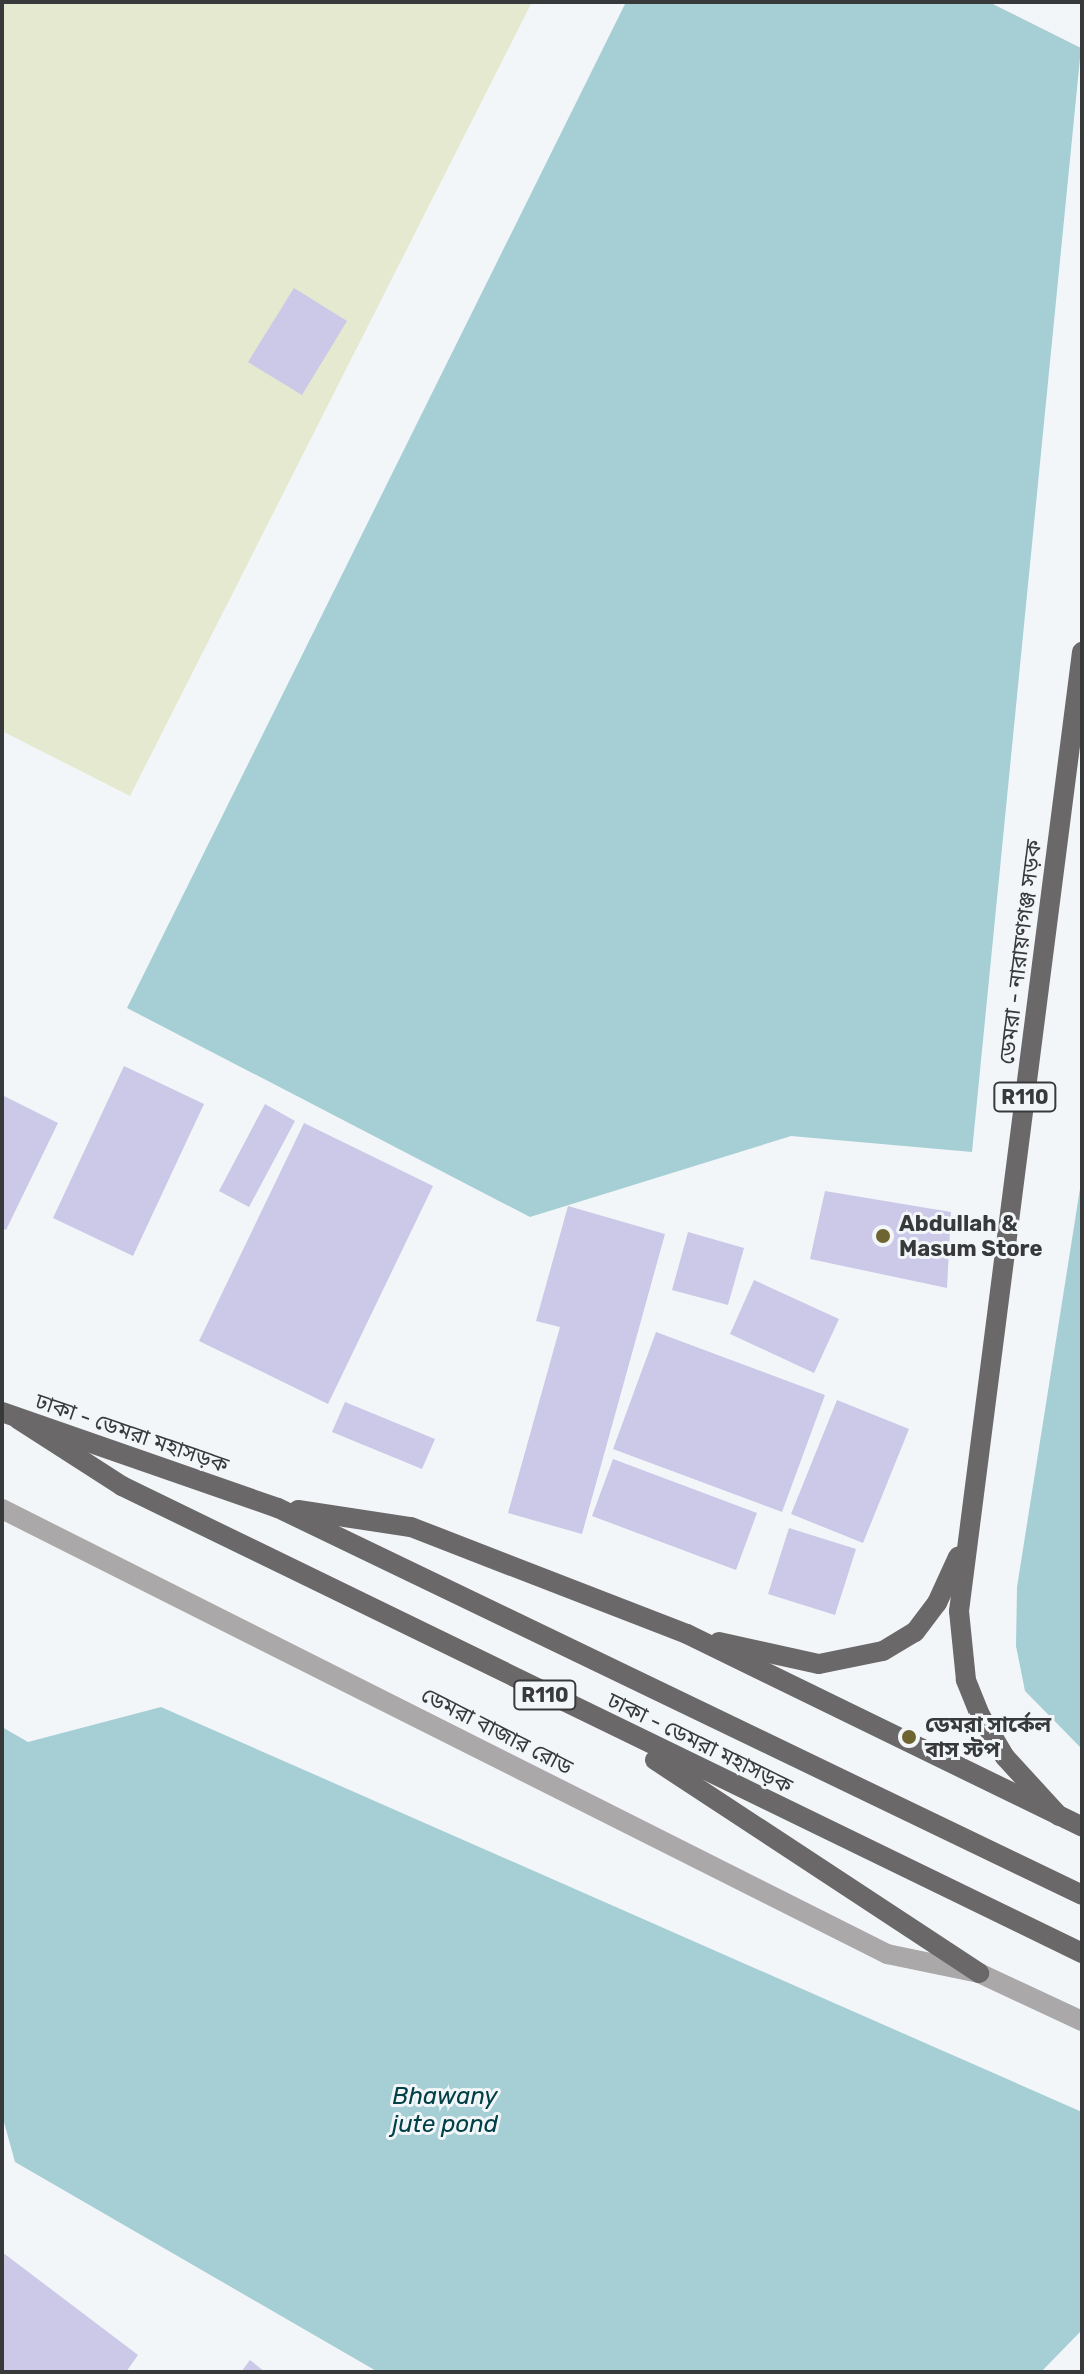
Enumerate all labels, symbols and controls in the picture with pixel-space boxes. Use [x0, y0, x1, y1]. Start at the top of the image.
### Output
street label: ডেমরা - নারায়ণগঞ্জ সড়ক [993, 838, 1047, 1066]
road number: R110 [993, 1081, 1057, 1113]
place label: Abdullah & Masum Store [899, 1210, 1043, 1262]
marker: Abdullah & Masum Store [874, 1227, 892, 1245]
street label: ঢাকা - ডেমরা মহাসড়ক [32, 1388, 232, 1478]
road number: R110 [513, 1679, 577, 1711]
street label: ডেমরা বাজার রোড [417, 1681, 577, 1781]
street label: ঢাকা - ডেমরা মহাসড়ক [603, 1687, 797, 1799]
place label: ডেমরা সার্কেল বাস স্টপ [925, 1711, 1051, 1762]
marker: ডেমরা সার্কেল বাস স্টপ [900, 1728, 918, 1746]
water label: Bhawany jute pond [392, 2083, 498, 2139]

